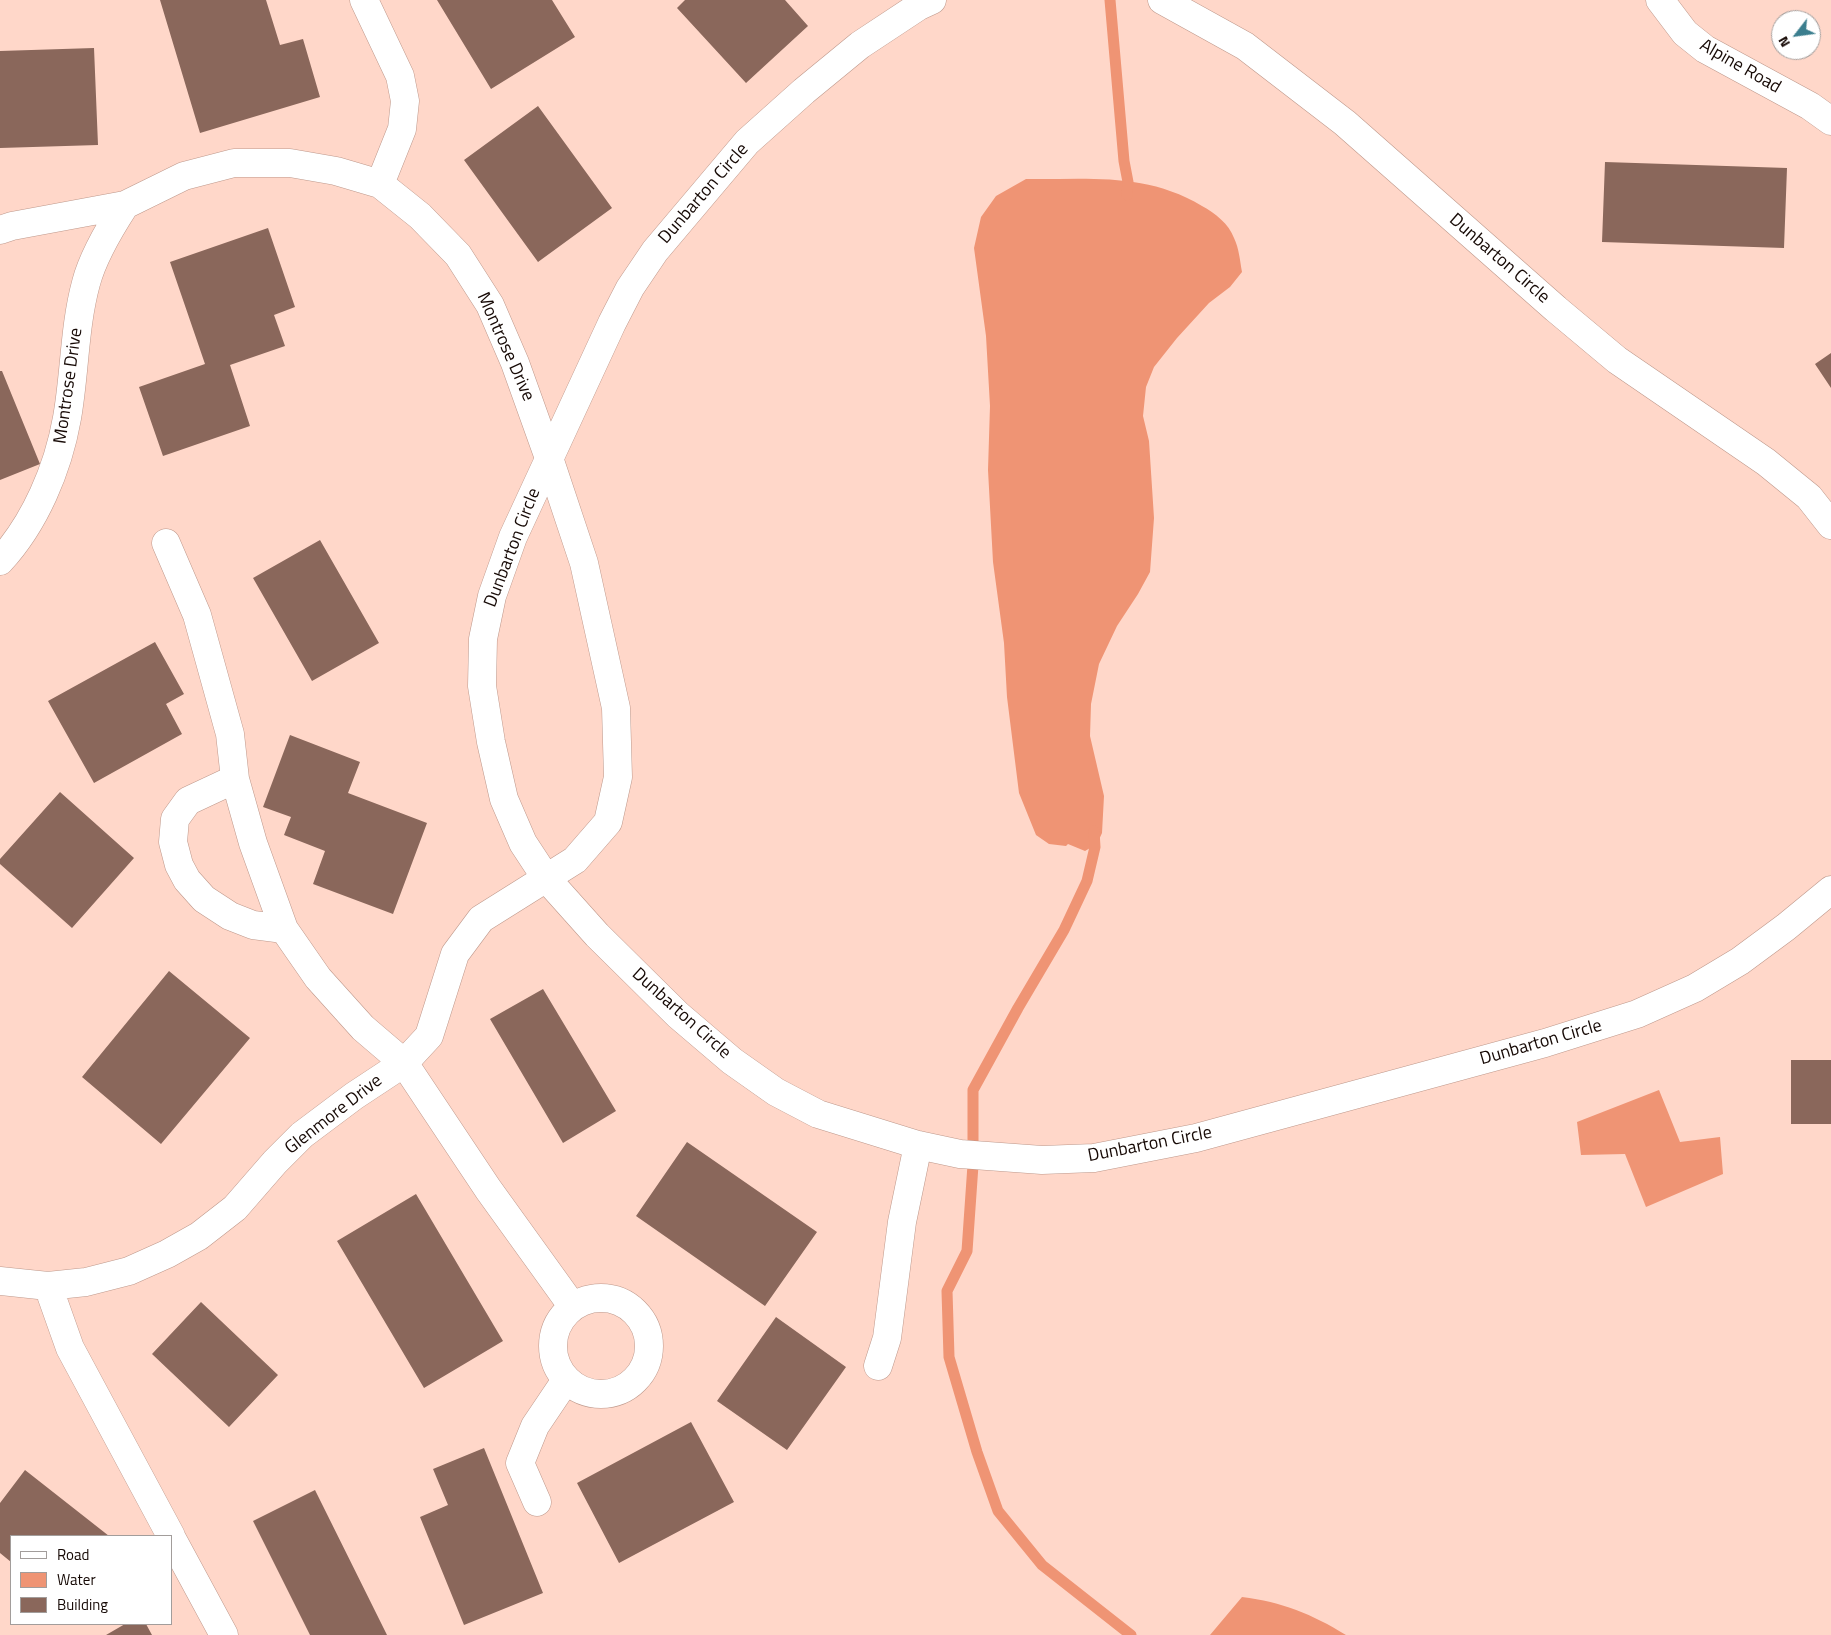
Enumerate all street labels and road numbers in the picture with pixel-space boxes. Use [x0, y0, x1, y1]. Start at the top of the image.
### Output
street label: Alpine Road [1696, 35, 1784, 99]
street label: Dunbarton Circle [655, 139, 753, 249]
street label: Dunbarton Circle [1444, 210, 1554, 308]
street label: Montrose Drive [471, 289, 539, 405]
street label: Montrose Drive [50, 327, 88, 445]
street label: Dunbarton Circle [480, 485, 546, 611]
street label: Dunbarton Circle [627, 964, 735, 1064]
street label: Dunbarton Circle [1478, 1015, 1604, 1071]
street label: Glenmore Drive [281, 1070, 387, 1160]
street label: Dunbarton Circle [1086, 1122, 1214, 1168]

